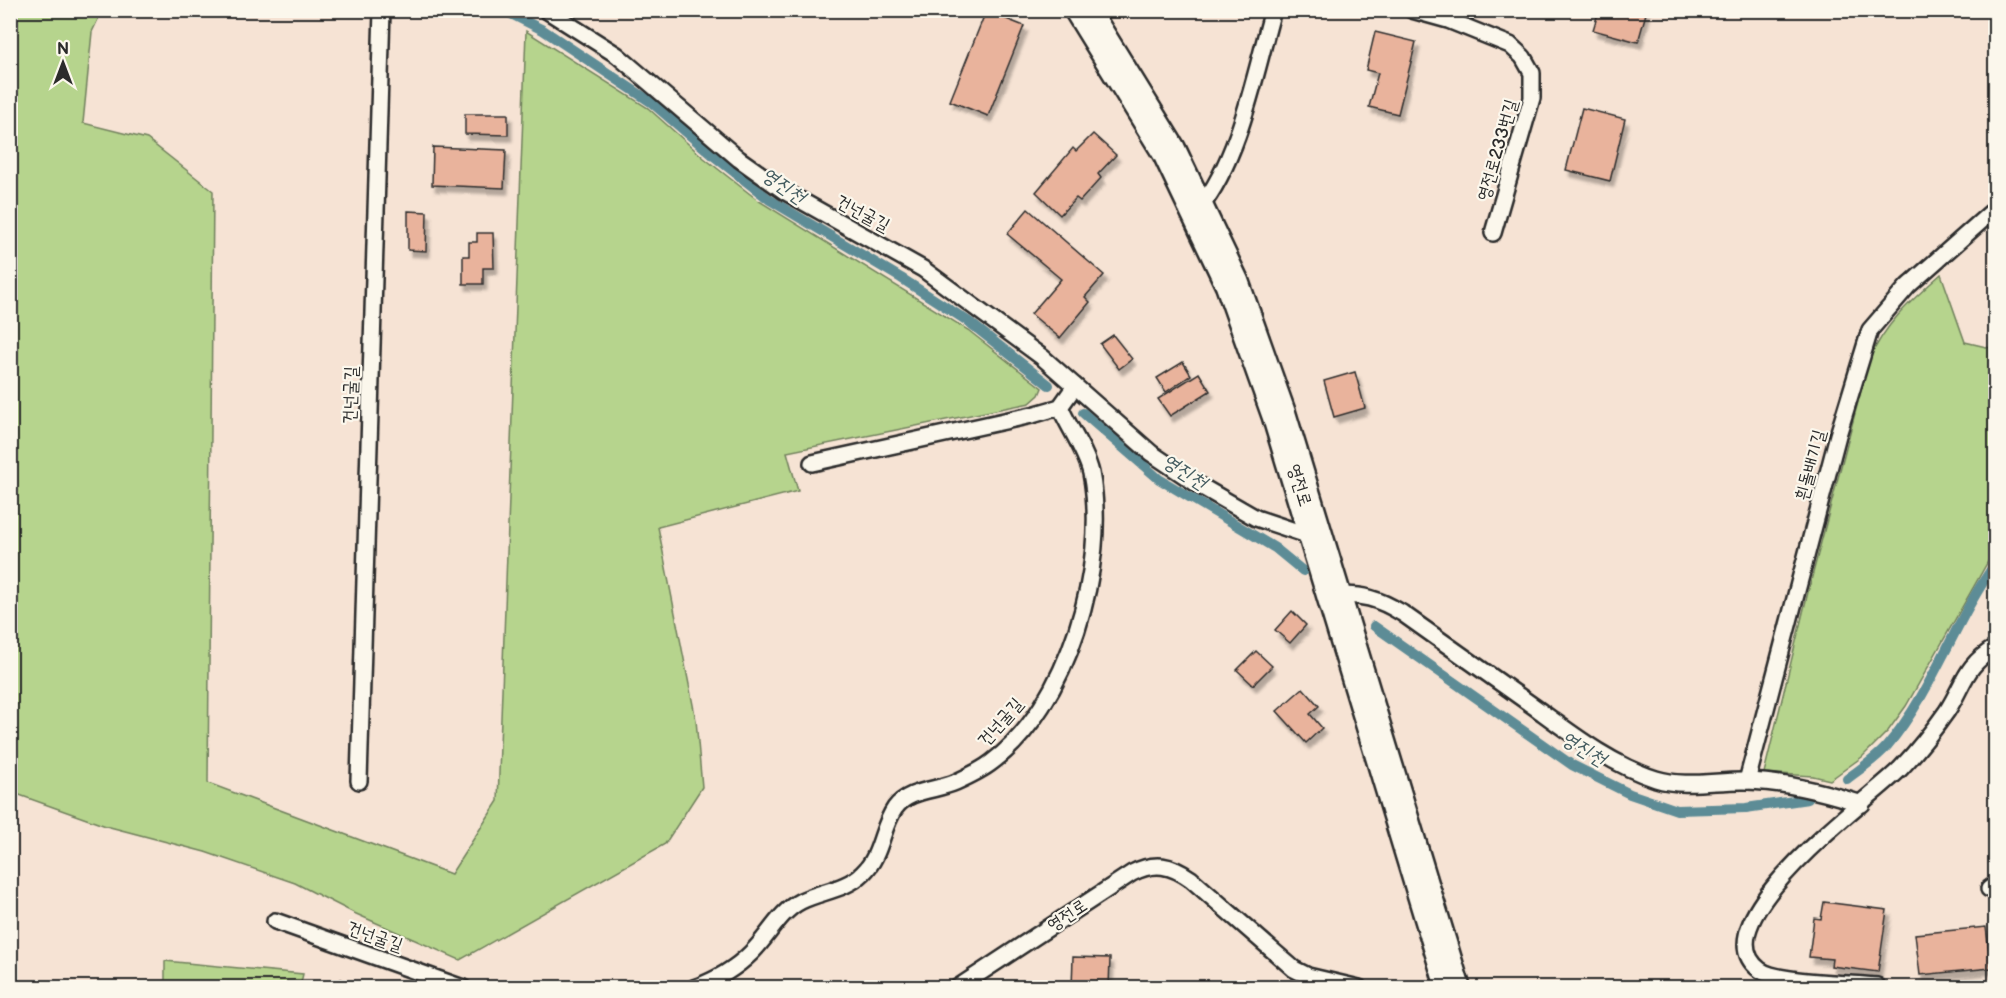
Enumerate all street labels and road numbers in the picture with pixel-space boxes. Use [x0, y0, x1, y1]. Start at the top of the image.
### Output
street label: 영전로233번길 [1473, 96, 1522, 203]
street label: 건넌굴길 [832, 191, 894, 237]
street label: 건넌굴길 [339, 365, 362, 424]
street label: 흰돌배기길 [1791, 427, 1830, 503]
street label: 영전로 [1283, 461, 1316, 509]
street label: 건넌굴길 [973, 693, 1028, 751]
street label: 영전로 [1043, 895, 1091, 936]
street label: 건넌굴길 [344, 917, 406, 956]

